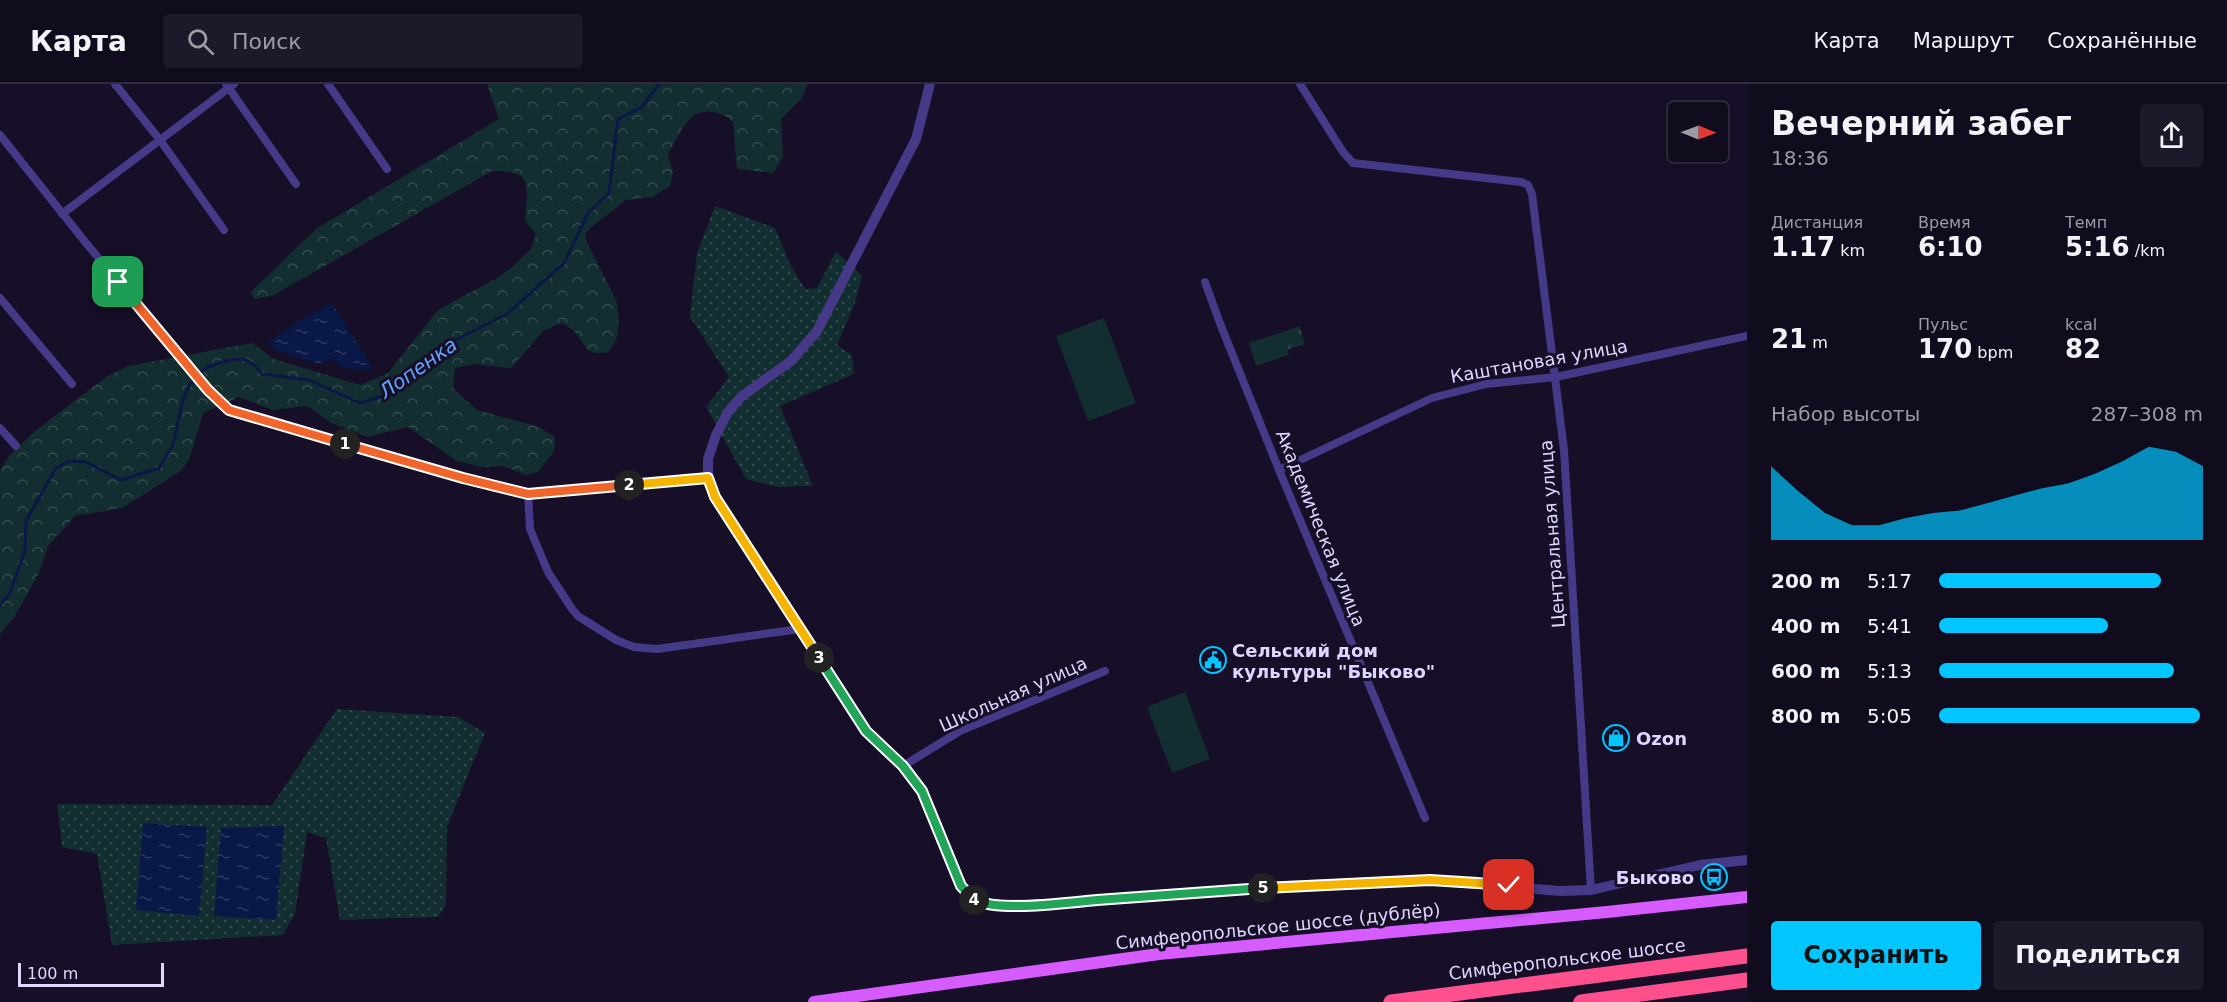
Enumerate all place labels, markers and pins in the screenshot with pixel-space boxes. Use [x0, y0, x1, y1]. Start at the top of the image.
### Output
pin [92, 256, 143, 307]
pin: 1 [330, 429, 360, 459]
pin: 2 [614, 470, 644, 500]
place label: Сельский дом культуры "Быково" [1232, 640, 1435, 682]
pin: 3 [804, 643, 834, 673]
public building icon: Сельский дом культуры "Быково" [1198, 645, 1228, 675]
shop icon: Ozon [1601, 723, 1631, 753]
place label: Ozon [1636, 728, 1687, 749]
pin [1483, 859, 1534, 910]
bus stop icon: Быково [1699, 862, 1729, 892]
place label: Быково [1616, 867, 1694, 888]
pin: 5 [1248, 873, 1278, 903]
pin: 4 [959, 885, 989, 915]

